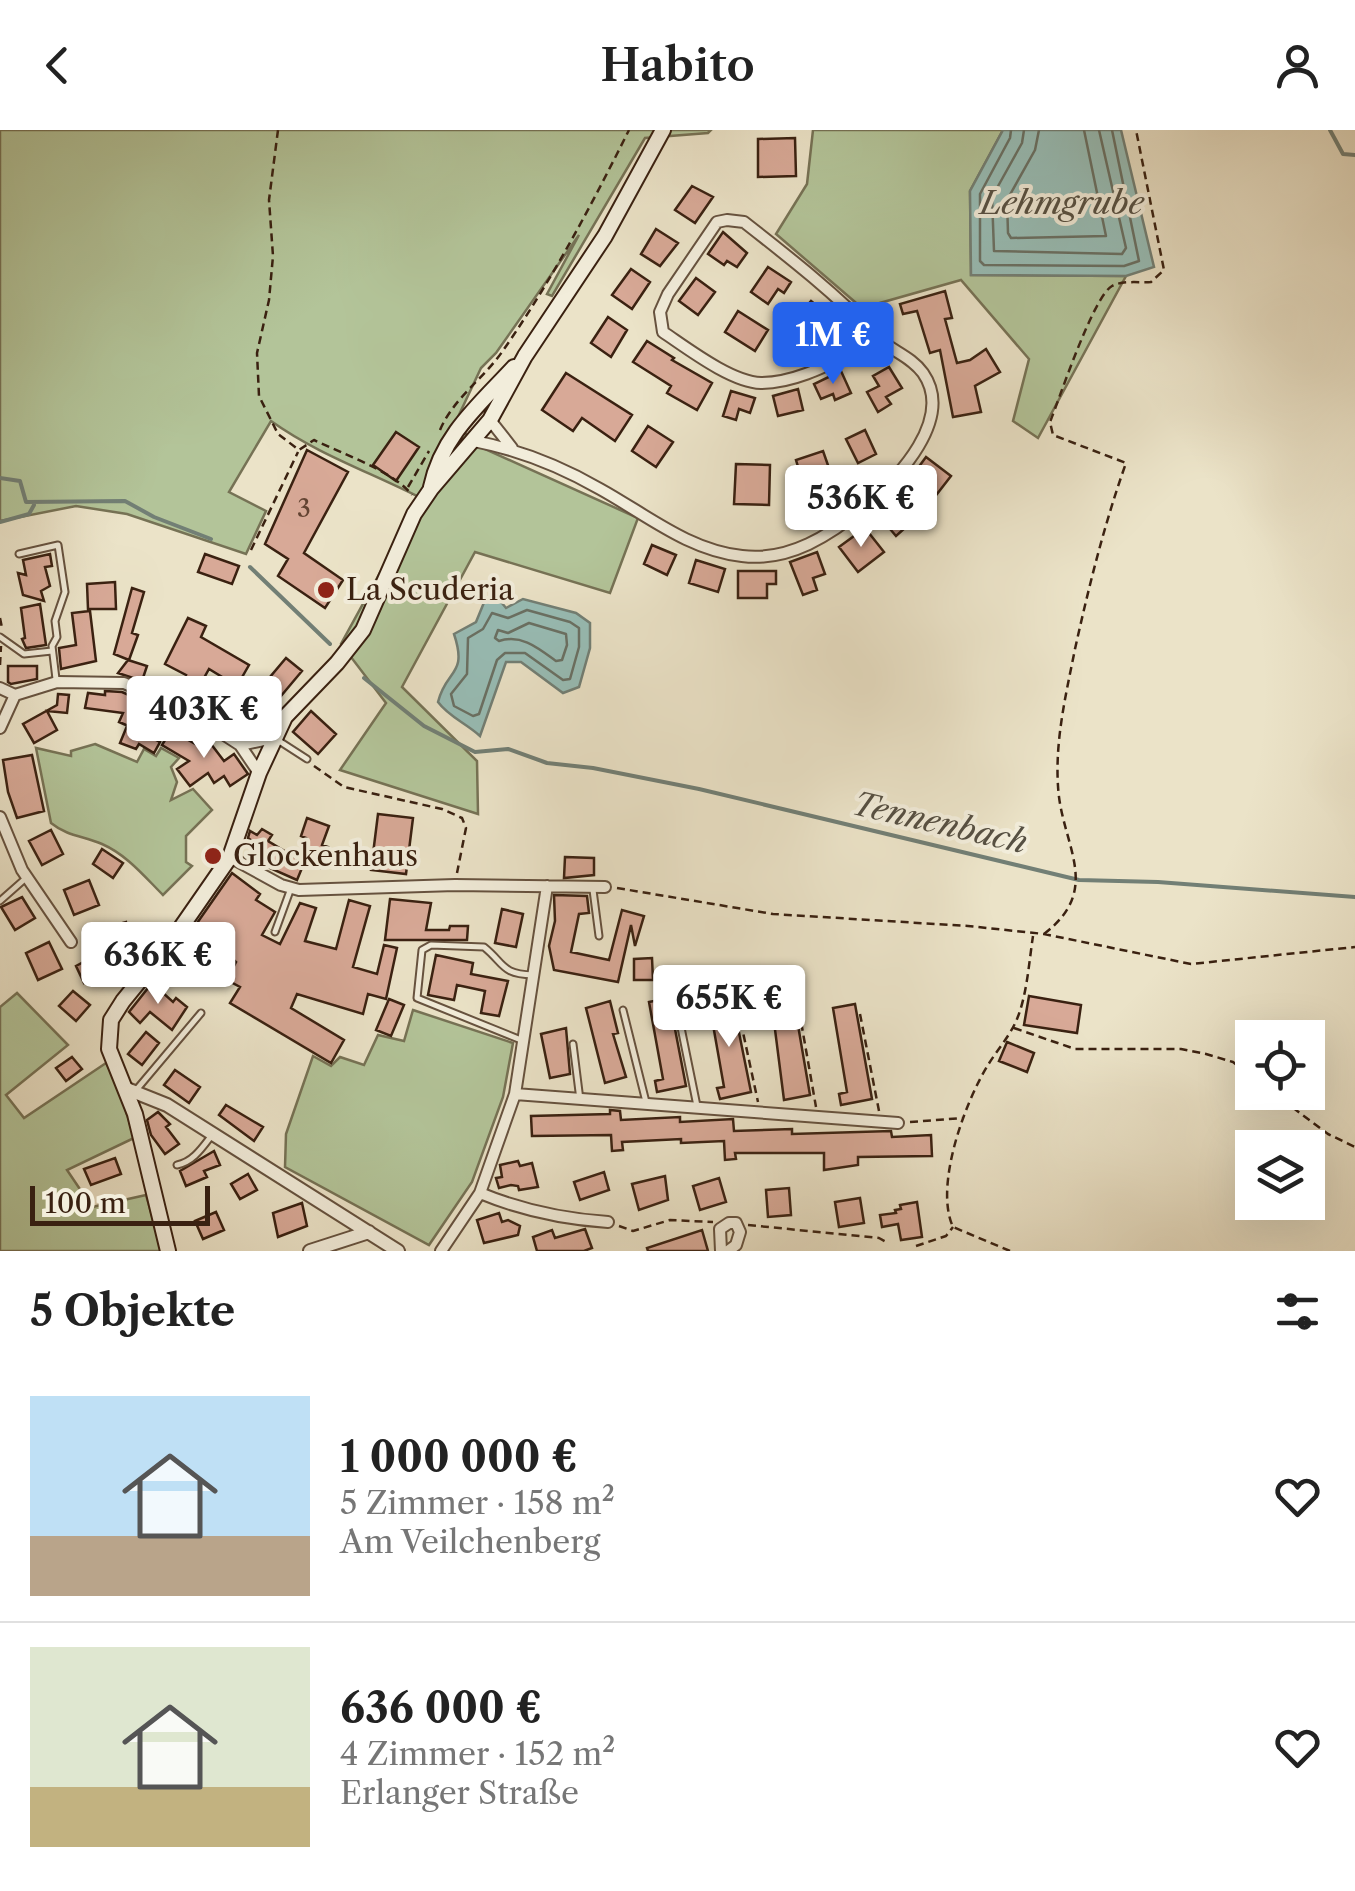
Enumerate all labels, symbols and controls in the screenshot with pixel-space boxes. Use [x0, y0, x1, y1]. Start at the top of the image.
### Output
text: Habito [600, 37, 755, 93]
icon: back [30, 38, 85, 93]
icon: person [1270, 38, 1325, 93]
water label: Lehmgrube [977, 183, 1145, 222]
pin: 1M € [774, 302, 892, 387]
text: 1M € [795, 315, 871, 354]
pin: 536K € [780, 465, 942, 550]
text: 536K € [807, 478, 915, 517]
house number: 3 [297, 493, 311, 524]
place label: La Scuderia [346, 571, 514, 608]
marker: La Scuderia [315, 579, 337, 601]
pin: 403K € [123, 676, 285, 761]
text: 403K € [149, 689, 259, 728]
water label: Tennenbach [849, 784, 1031, 862]
place label: Glockenhaus [233, 837, 418, 874]
marker: Glockenhaus [202, 845, 224, 867]
pin: 636K € [77, 922, 239, 1007]
text: 636K € [103, 935, 213, 974]
pin: 655K € [648, 965, 810, 1050]
text: 655K € [675, 978, 783, 1017]
map controls [1235, 1020, 1325, 1220]
button: locate [1235, 1020, 1325, 1110]
button: layers [1235, 1130, 1325, 1220]
scale bar [30, 1181, 210, 1226]
text: 100 m [45, 1186, 126, 1220]
icon: filters [1270, 1284, 1325, 1339]
text: 5 Objekte [30, 1285, 235, 1337]
text: 1 000 000 € [340, 1431, 578, 1483]
icon: home [110, 1436, 230, 1556]
icon: heart [1270, 1469, 1325, 1524]
text: 5 Zimmer · 158 m² [340, 1483, 615, 1522]
text: Am Veilchenberg [340, 1522, 600, 1561]
text: 636 000 € [340, 1682, 542, 1734]
icon: home [110, 1687, 230, 1807]
icon: heart [1270, 1720, 1325, 1775]
text: 4 Zimmer · 152 m² [340, 1734, 615, 1773]
text: Erlanger Straße [340, 1773, 579, 1812]

